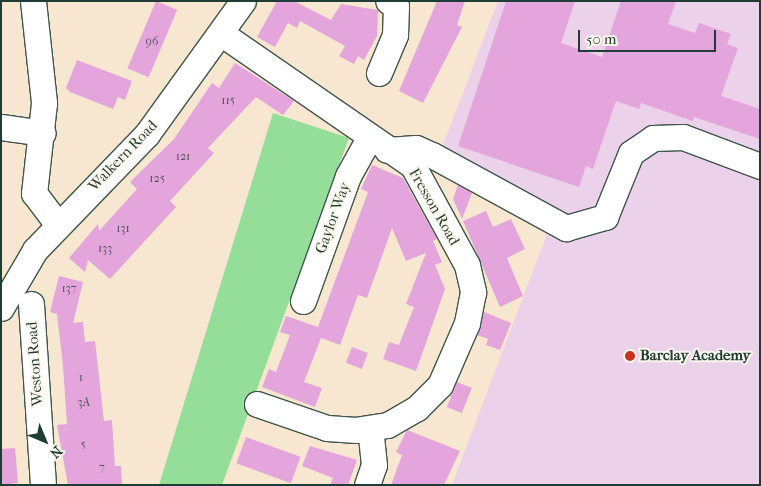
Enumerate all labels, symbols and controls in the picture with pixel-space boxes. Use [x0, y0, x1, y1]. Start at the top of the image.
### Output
scale bar [581, 20, 718, 52]
text: 50 m [586, 30, 616, 48]
house number: 96 [146, 35, 158, 49]
house number: 115 [221, 94, 235, 108]
street label: Walkern Road [85, 117, 161, 195]
house number: 121 [176, 150, 190, 164]
street label: Fresson Road [405, 165, 463, 249]
house number: 125 [149, 172, 165, 186]
street label: Gaylor Way [312, 180, 354, 256]
house number: 131 [116, 222, 130, 236]
house number: 133 [98, 242, 112, 256]
house number: 137 [62, 282, 76, 296]
street label: Weston Road [23, 321, 47, 407]
place label: Barclay Academy [640, 347, 751, 365]
marker: Barclay Academy [624, 350, 636, 362]
house number: 1 [79, 371, 83, 385]
house number: 3A [78, 396, 90, 410]
north arrow [20, 416, 70, 466]
house number: 5 [80, 438, 86, 452]
text: N [46, 442, 66, 462]
house number: 7 [99, 461, 105, 475]

